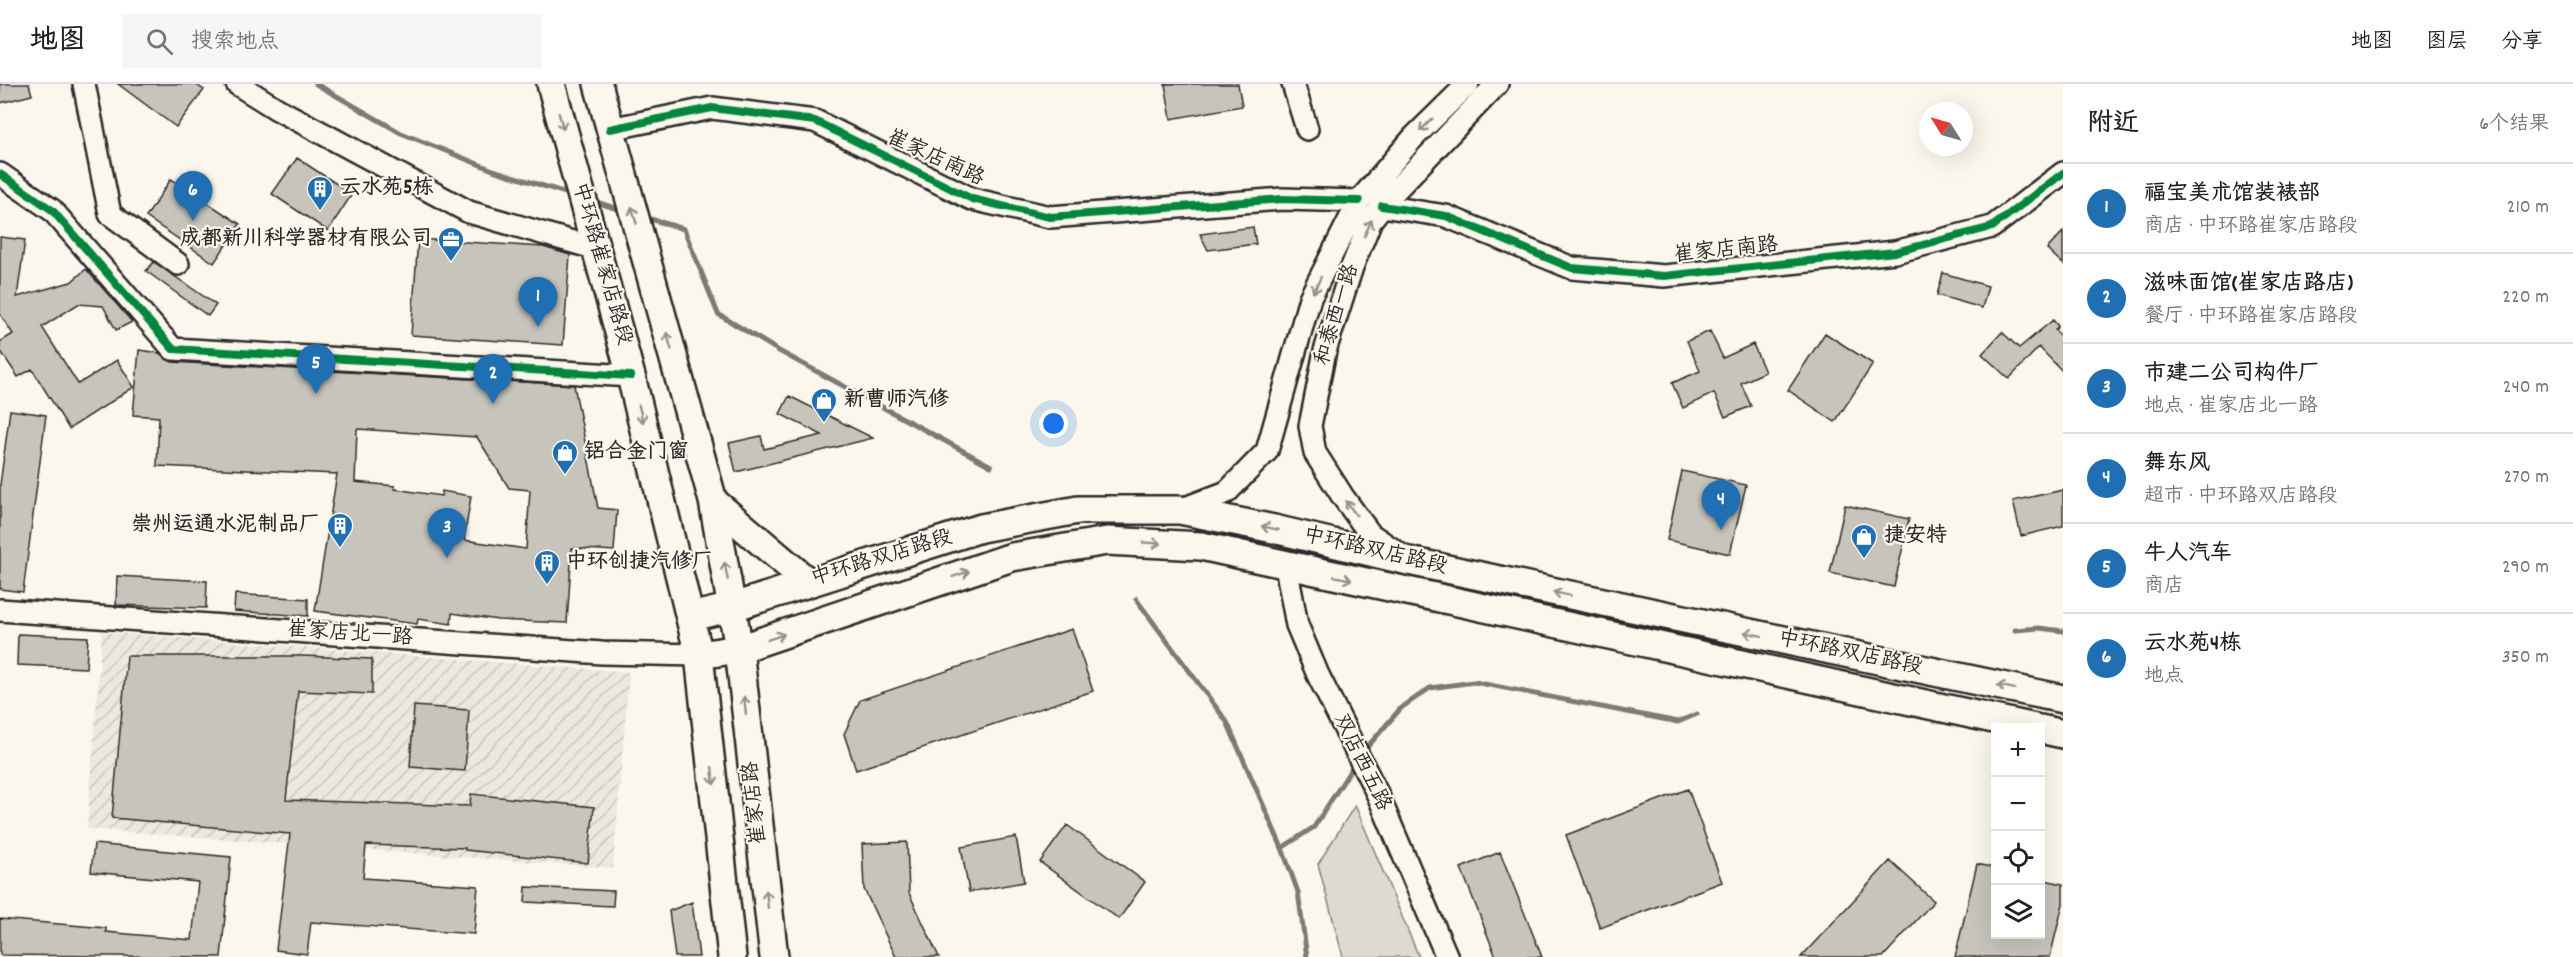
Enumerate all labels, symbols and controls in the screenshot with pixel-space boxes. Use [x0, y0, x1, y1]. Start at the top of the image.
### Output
search box [122, 14, 542, 68]
text: 地图 [30, 23, 86, 63]
icon: search [143, 25, 176, 58]
text: 搜索地点 [191, 27, 279, 58]
text: 地图 [2351, 28, 2393, 58]
text: 图层 [2426, 28, 2468, 58]
text: 分享 [2501, 28, 2543, 58]
north arrow [1919, 102, 1973, 156]
text: 附近 [2087, 106, 2139, 143]
one-way arrow [556, 111, 567, 130]
text: 6个结果 [2479, 111, 2549, 139]
one-way arrow [1419, 118, 1434, 133]
street label: 崔家店南路 [881, 123, 989, 195]
pin: 6 [174, 172, 212, 221]
building icon: 云水苑5栋 [305, 174, 335, 212]
place label: 云水苑5栋 [340, 174, 434, 204]
street label: 中环路崔家店路段 [563, 179, 639, 349]
text: 福宝美术馆装裱部 [2144, 179, 2320, 210]
text: 1 [2104, 194, 2109, 222]
text: 210 m [2507, 194, 2549, 222]
one-way arrow [628, 206, 639, 225]
text: 商店 · 中环路崔家店路段 [2144, 213, 2358, 241]
one-way arrow [1363, 219, 1374, 237]
place label: 成都新川科学器材有限公司 [180, 225, 432, 255]
office icon: 成都新川科学器材有限公司 [436, 225, 466, 263]
street label: 崔家店南路 [1672, 231, 1780, 271]
street label: 和泰西一路 [1308, 260, 1368, 370]
text: 滋味面馆(崔家店路店) [2144, 269, 2353, 300]
one-way arrow [1310, 275, 1322, 293]
pin: 1 [518, 278, 558, 327]
text: 2 [2102, 284, 2111, 312]
text: 220 m [2502, 284, 2549, 312]
text: 餐厅 · 中环路崔家店路段 [2144, 303, 2358, 331]
one-way arrow [663, 332, 674, 351]
pin: 5 [296, 344, 336, 394]
pin: 2 [474, 354, 512, 404]
text: 市建二公司构件厂 [2144, 359, 2320, 390]
text: 3 [2102, 374, 2111, 402]
text: 240 m [2503, 374, 2549, 402]
shop icon: 新曹师汽修 [809, 386, 839, 424]
place label: 新曹师汽修 [844, 386, 949, 416]
text: 地点 · 崔家店北一路 [2144, 393, 2318, 421]
one-way arrow [635, 404, 647, 423]
your location [1039, 409, 1068, 438]
shop icon: 铝合金门窗 [550, 438, 580, 476]
place label: 铝合金门窗 [584, 438, 689, 468]
text: 舞东风 [2144, 449, 2210, 480]
text: 4 [2102, 464, 2111, 492]
text: 270 m [2503, 464, 2549, 492]
pin: 4 [1702, 480, 1740, 530]
text: 超市 · 中环路双店路段 [2144, 483, 2338, 511]
one-way arrow [1345, 500, 1358, 516]
pin: 3 [428, 508, 466, 558]
place label: 崇州运通水泥制品厂 [131, 511, 320, 541]
building icon: 崇州运通水泥制品厂 [325, 511, 355, 549]
street label: 中环路双店路段 [1300, 521, 1450, 583]
one-way arrow [1260, 522, 1280, 533]
shop icon: 捷安特 [1849, 522, 1879, 560]
place label: 捷安特 [1884, 522, 1947, 552]
street label: 中环路双店路段 [807, 523, 957, 595]
one-way arrow [1141, 538, 1161, 549]
text: 牛人汽车 [2144, 539, 2232, 570]
building icon: 中环创捷汽修厂 [532, 548, 562, 586]
place label: 中环创捷汽修厂 [566, 548, 713, 578]
text: 5 [2102, 554, 2111, 582]
text: 290 m [2502, 554, 2549, 582]
one-way arrow [720, 562, 731, 581]
one-way arrow [951, 568, 970, 579]
one-way arrow [1333, 573, 1352, 585]
text: 商店 [2144, 573, 2184, 601]
one-way arrow [1553, 587, 1572, 599]
street label: 崔家店北一路 [286, 616, 414, 654]
street label: 中环路双店路段 [1775, 624, 1925, 684]
one-way arrow [1744, 628, 1763, 639]
text: 云水苑4栋 [2144, 629, 2241, 660]
one-way arrow [766, 630, 785, 641]
text: 6 [2102, 644, 2111, 672]
text: 350 m [2502, 644, 2549, 672]
text: 地点 [2144, 663, 2184, 691]
one-way arrow [1996, 681, 2016, 692]
one-way arrow [739, 696, 750, 716]
street label: 双店西五路 [1325, 709, 1397, 817]
map controls [1991, 723, 2045, 939]
button: + [1991, 723, 2045, 777]
street label: 崔家店路 [737, 760, 775, 846]
one-way arrow [707, 766, 718, 786]
button: − [1991, 777, 2045, 831]
button: locate [1991, 831, 2045, 885]
button: layers [1991, 885, 2045, 939]
one-way arrow [761, 889, 772, 909]

